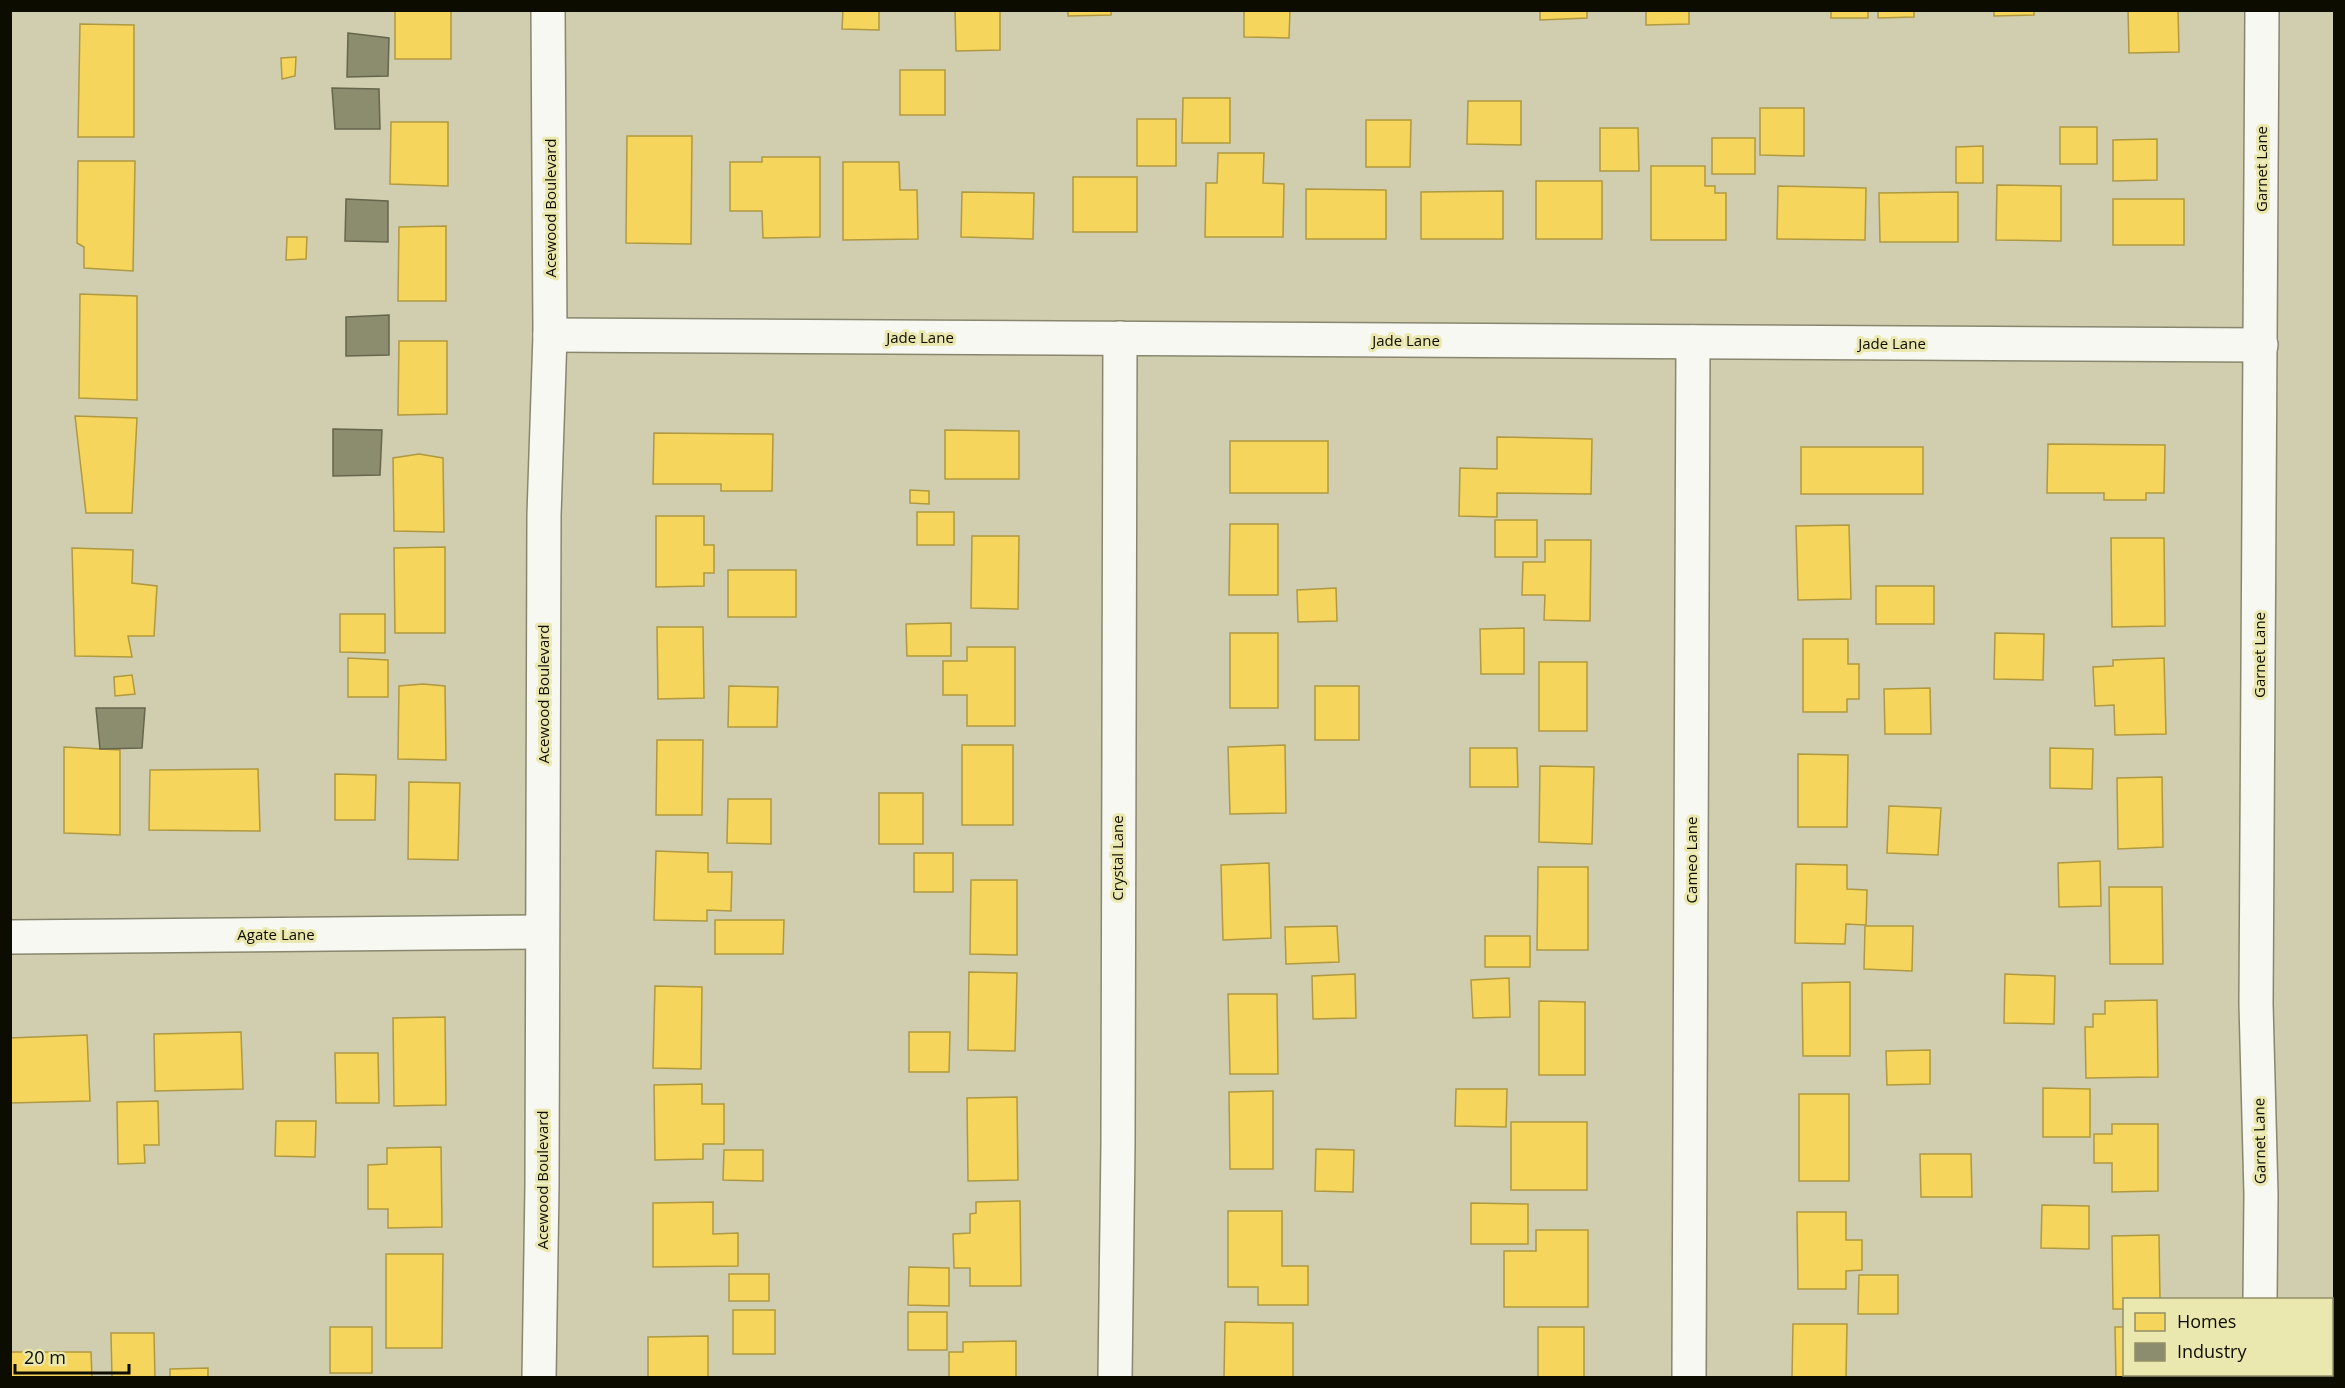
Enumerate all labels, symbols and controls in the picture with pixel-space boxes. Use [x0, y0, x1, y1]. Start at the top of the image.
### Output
street label: Garnet Lane [2251, 126, 2271, 212]
street label: Acewood Boulevard [540, 138, 560, 278]
street label: Jade Lane [884, 327, 954, 347]
street label: Jade Lane [1370, 330, 1440, 350]
street label: Jade Lane [1856, 333, 1926, 353]
street label: Garnet Lane [2249, 612, 2269, 698]
street label: Acewood Boulevard [533, 624, 553, 764]
street label: Crystal Lane [1107, 815, 1127, 901]
street label: Cameo Lane [1681, 817, 1701, 903]
street label: Agate Lane [237, 924, 315, 944]
street label: Garnet Lane [2248, 1098, 2270, 1184]
street label: Acewood Boulevard [532, 1110, 552, 1250]
legend [2123, 1298, 2333, 1376]
text: Homes [2177, 1309, 2236, 1333]
scale bar [15, 1337, 129, 1375]
text: Industry [2177, 1339, 2247, 1363]
text: 20 m [24, 1345, 66, 1369]

